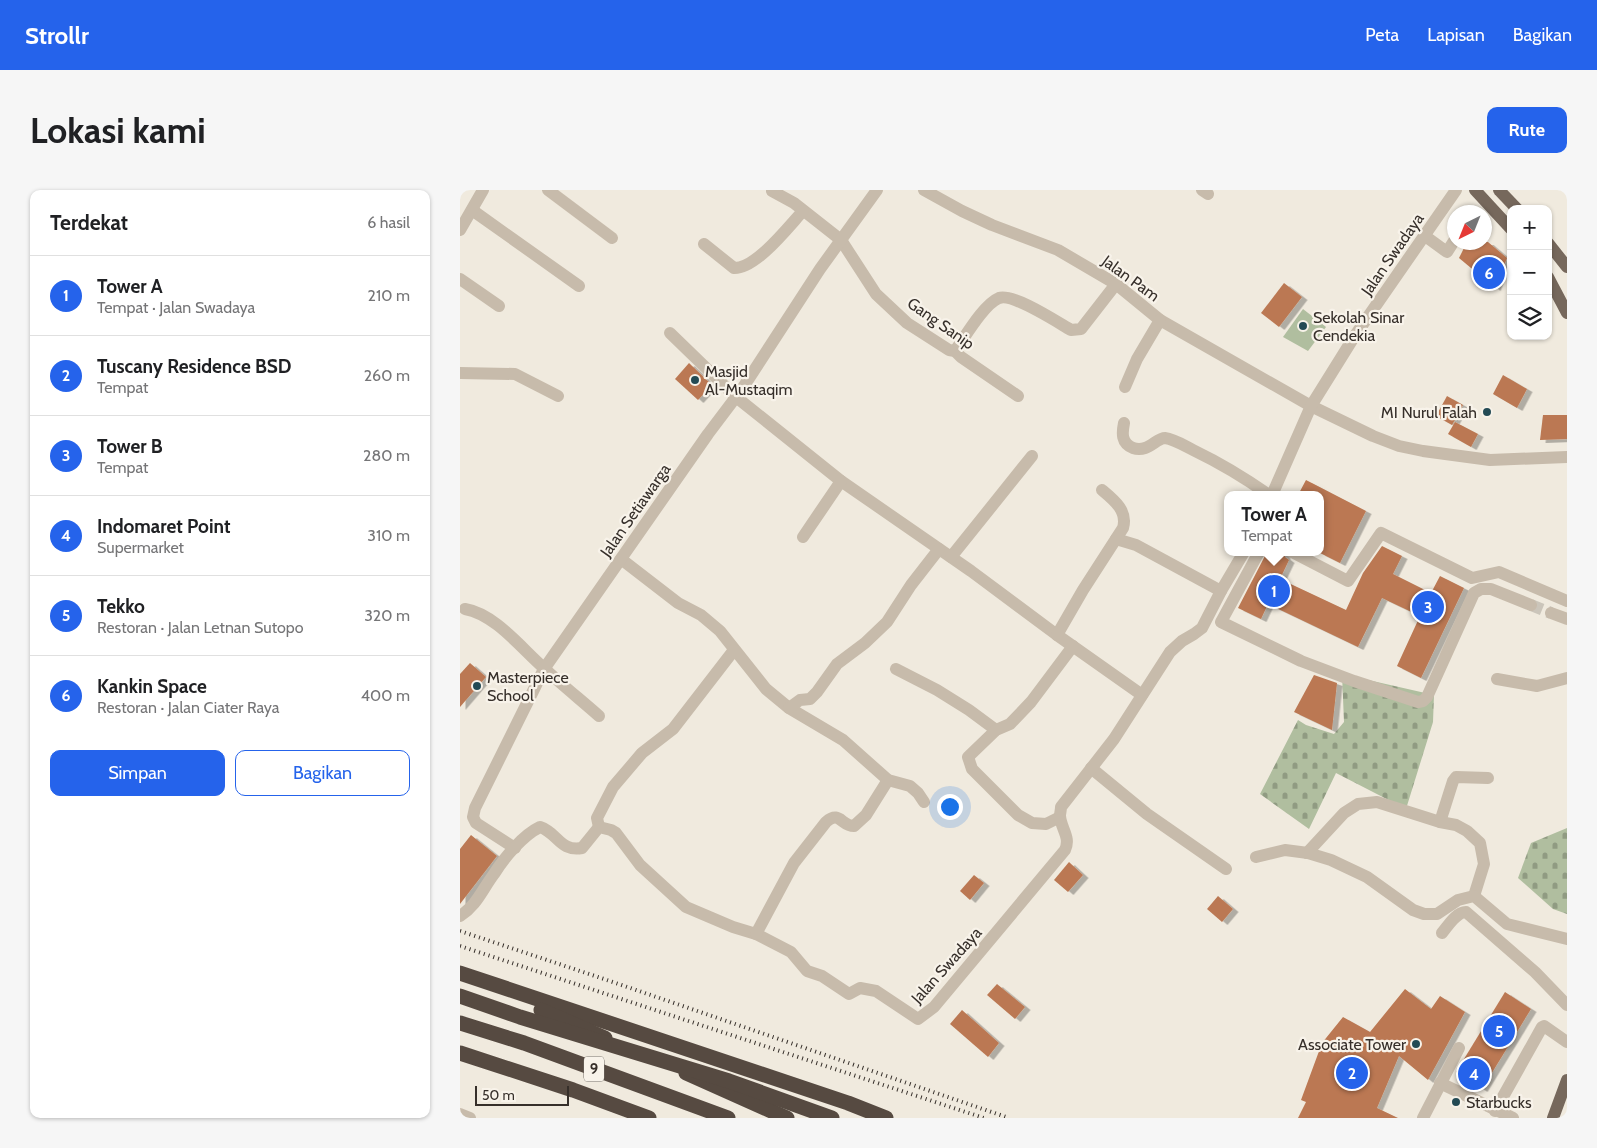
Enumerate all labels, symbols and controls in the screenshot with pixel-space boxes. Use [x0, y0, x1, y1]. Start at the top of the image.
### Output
text: Strollr [25, 21, 89, 50]
text: Peta [1365, 24, 1399, 46]
text: Lapisan [1427, 24, 1485, 46]
text: Bagikan [1513, 24, 1572, 46]
button: Rute [1487, 107, 1567, 153]
text: Lokasi kami [30, 109, 206, 152]
north arrow [1447, 205, 1492, 250]
map controls [1507, 205, 1552, 340]
button: + [1507, 205, 1552, 250]
street label: Jalan Swadaya [1357, 209, 1428, 300]
text: Terdekat [50, 210, 128, 235]
text: 6 hasil [367, 213, 410, 232]
button: − [1507, 250, 1552, 295]
street label: Jalan Pam [1098, 251, 1163, 306]
pin: 6 [1473, 254, 1505, 292]
text: Tower A [97, 275, 163, 298]
text: 1 [63, 286, 69, 305]
text: 210 m [368, 286, 410, 305]
street label: Gang Sanip [904, 293, 978, 353]
button: layers [1507, 295, 1552, 340]
text: Tempat · Jalan Swadaya [97, 298, 255, 317]
place label: Sekolah Sinar Cendekia [1313, 308, 1405, 345]
marker: Sekolah Sinar Cendekia [1297, 320, 1309, 332]
text: Tuscany Residence BSD [97, 355, 292, 378]
place label: Masjid Al-Mustaqim [705, 362, 793, 399]
text: 2 [62, 366, 70, 385]
text: 260 m [364, 366, 410, 385]
marker: Masjid Al-Mustaqim [689, 374, 701, 386]
text: Tempat [97, 378, 148, 397]
place label: MI Nurul Falah [1381, 403, 1477, 422]
marker: MI Nurul Falah [1481, 406, 1493, 418]
text: Tower B [97, 435, 163, 458]
text: 3 [62, 446, 70, 465]
text: 280 m [363, 446, 410, 465]
text: Tempat [97, 458, 148, 477]
street label: Jalan Setiawarga [596, 460, 675, 561]
popup [1224, 491, 1324, 556]
text: Tower A [1241, 503, 1307, 526]
text: Indomaret Point [97, 515, 230, 538]
text: 4 [61, 526, 71, 545]
text: 310 m [367, 526, 410, 545]
text: Tempat [1241, 526, 1292, 545]
text: Supermarket [97, 538, 184, 557]
pin: 1 [1258, 572, 1290, 610]
pin: 3 [1412, 588, 1444, 626]
text: Tekko [97, 595, 145, 618]
text: 5 [62, 606, 70, 625]
text: 320 m [364, 606, 410, 625]
text: Restoran · Jalan Letnan Sutopo [97, 618, 304, 637]
place label: Masterpiece School [487, 668, 569, 705]
text: Kankin Space [97, 675, 207, 698]
marker: Masterpiece School [471, 680, 483, 692]
text: 6 [62, 686, 71, 705]
text: 400 m [361, 686, 410, 705]
text: Restoran · Jalan Ciater Raya [97, 698, 280, 717]
button: Simpan [50, 750, 225, 796]
button: Bagikan [235, 750, 410, 796]
your location [937, 794, 963, 820]
street label: Jalan Swadaya [907, 923, 986, 1008]
pin: 5 [1483, 1012, 1515, 1050]
place label: Associate Tower [1298, 1035, 1407, 1054]
marker: Associate Tower [1410, 1038, 1422, 1050]
pin: 2 [1336, 1054, 1368, 1092]
pin: 4 [1458, 1055, 1490, 1093]
road number: 9 [584, 1056, 604, 1082]
scale bar [475, 1083, 569, 1106]
text: 50 m [482, 1086, 515, 1104]
place label: Starbucks [1466, 1093, 1532, 1112]
marker: Starbucks [1450, 1096, 1462, 1108]

